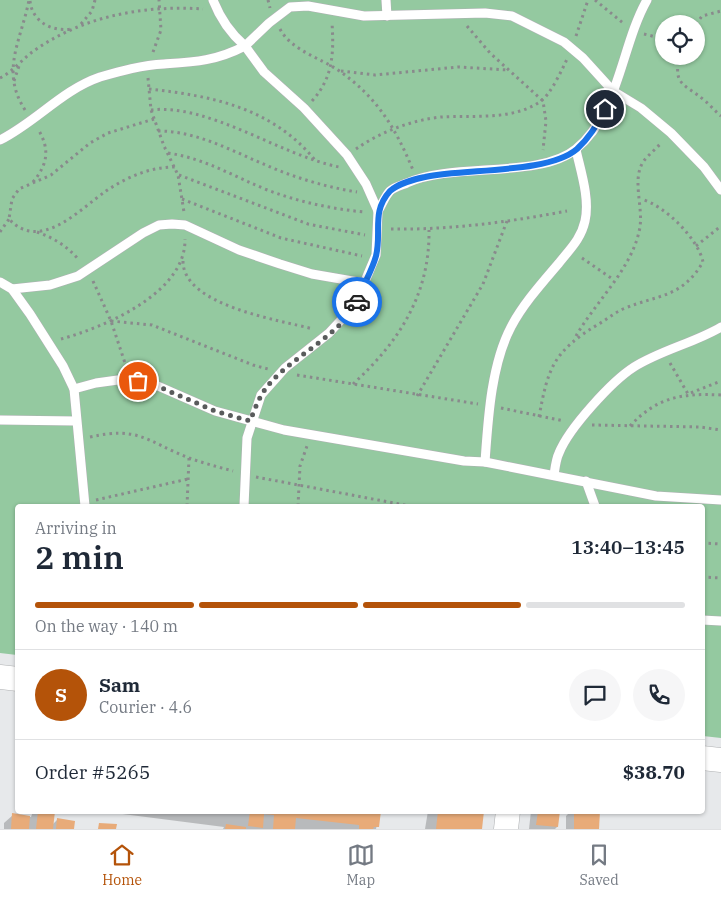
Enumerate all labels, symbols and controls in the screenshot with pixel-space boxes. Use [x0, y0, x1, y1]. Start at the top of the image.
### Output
map controls [655, 15, 705, 65]
button: locate [655, 15, 705, 65]
pin [584, 88, 626, 130]
icon: home [591, 95, 619, 123]
courier [332, 277, 382, 327]
icon: car [343, 288, 371, 316]
pin [117, 360, 159, 402]
icon: bag [124, 367, 152, 395]
text: Arriving in [35, 518, 117, 538]
text: 13:40–13:45 [571, 535, 685, 559]
text: 2 min [35, 536, 124, 578]
text: On the way · 140 m [35, 616, 178, 636]
button: chat [569, 669, 621, 721]
button: phone [633, 669, 685, 721]
text: Sam [99, 673, 140, 697]
text: S [55, 683, 67, 707]
text: Courier · 4.6 [99, 697, 192, 717]
text: Order #5265 [35, 760, 150, 784]
text: $38.70 [623, 760, 685, 784]
tab: Home [102, 841, 142, 889]
tab: Map [347, 841, 375, 889]
tab: Saved [580, 841, 619, 889]

